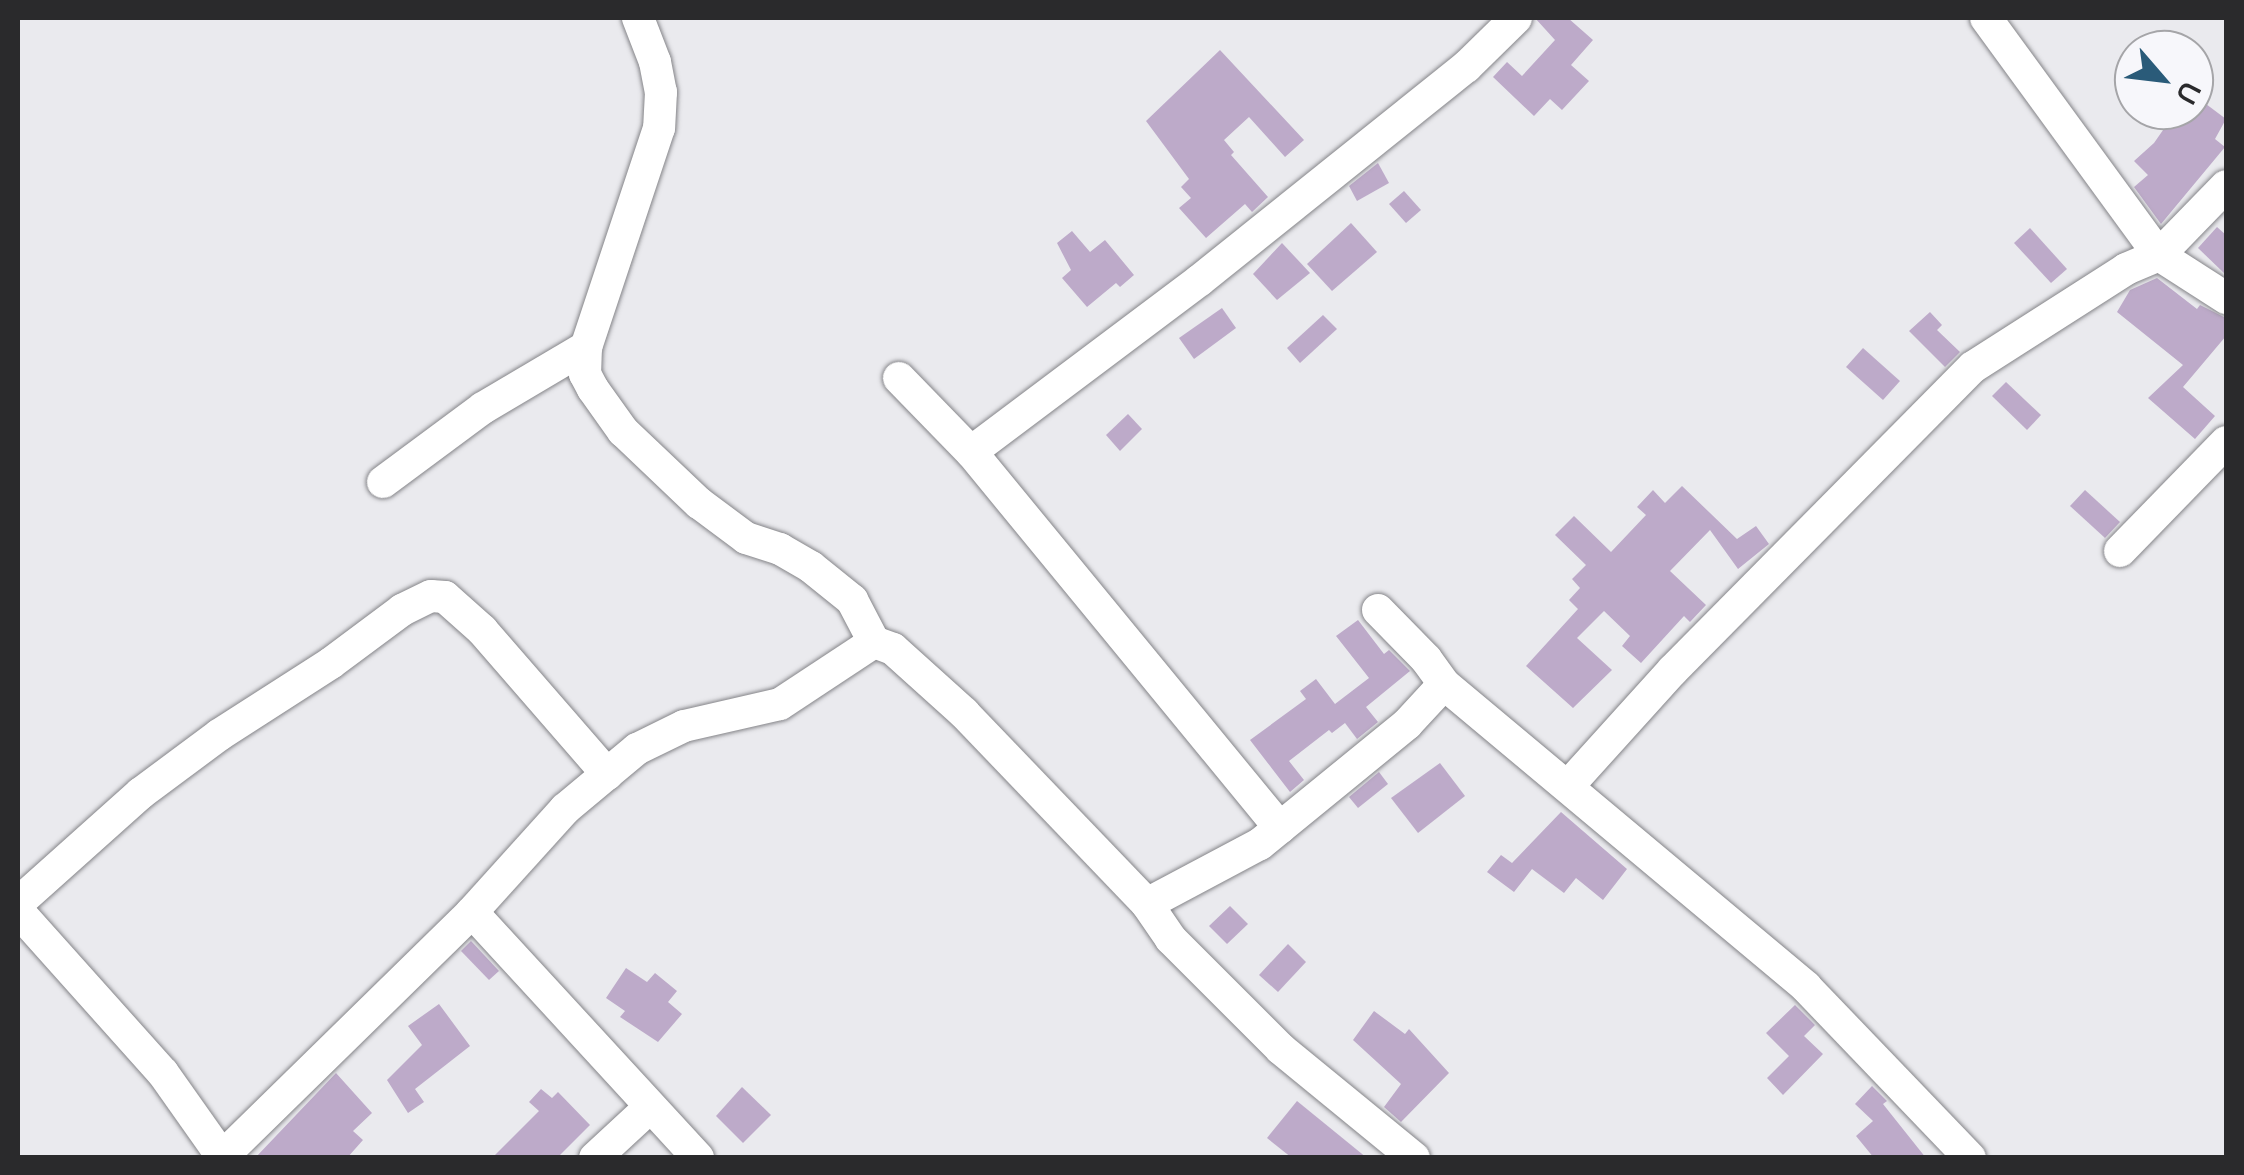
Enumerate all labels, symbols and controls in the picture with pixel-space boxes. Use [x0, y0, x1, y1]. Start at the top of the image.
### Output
north arrow [2114, 30, 2214, 130]
text: U [2169, 76, 2209, 111]

